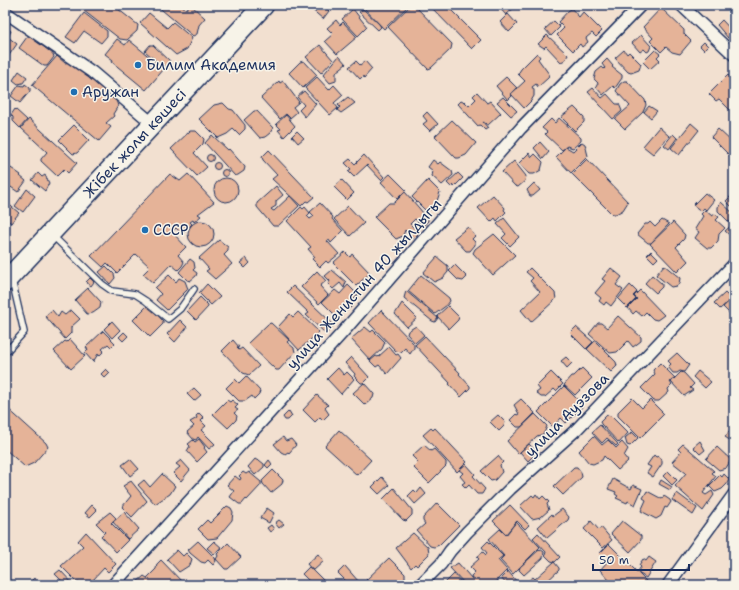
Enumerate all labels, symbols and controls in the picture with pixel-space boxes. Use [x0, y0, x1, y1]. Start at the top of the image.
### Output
place label: Билим Академия [146, 55, 276, 75]
marker: Билим Академия [133, 60, 143, 70]
place label: Аружан [82, 82, 139, 102]
street label: Жібек жолы көшесі [79, 84, 191, 202]
marker: Аружан [69, 87, 79, 97]
street label: улица Женистин 40 жылдыгы [282, 194, 446, 374]
place label: СССР [153, 220, 189, 240]
marker: СССР [140, 225, 150, 235]
street label: улица Ауэзова [521, 368, 614, 461]
scale bar [593, 546, 689, 572]
text: 50 m [599, 552, 629, 568]

